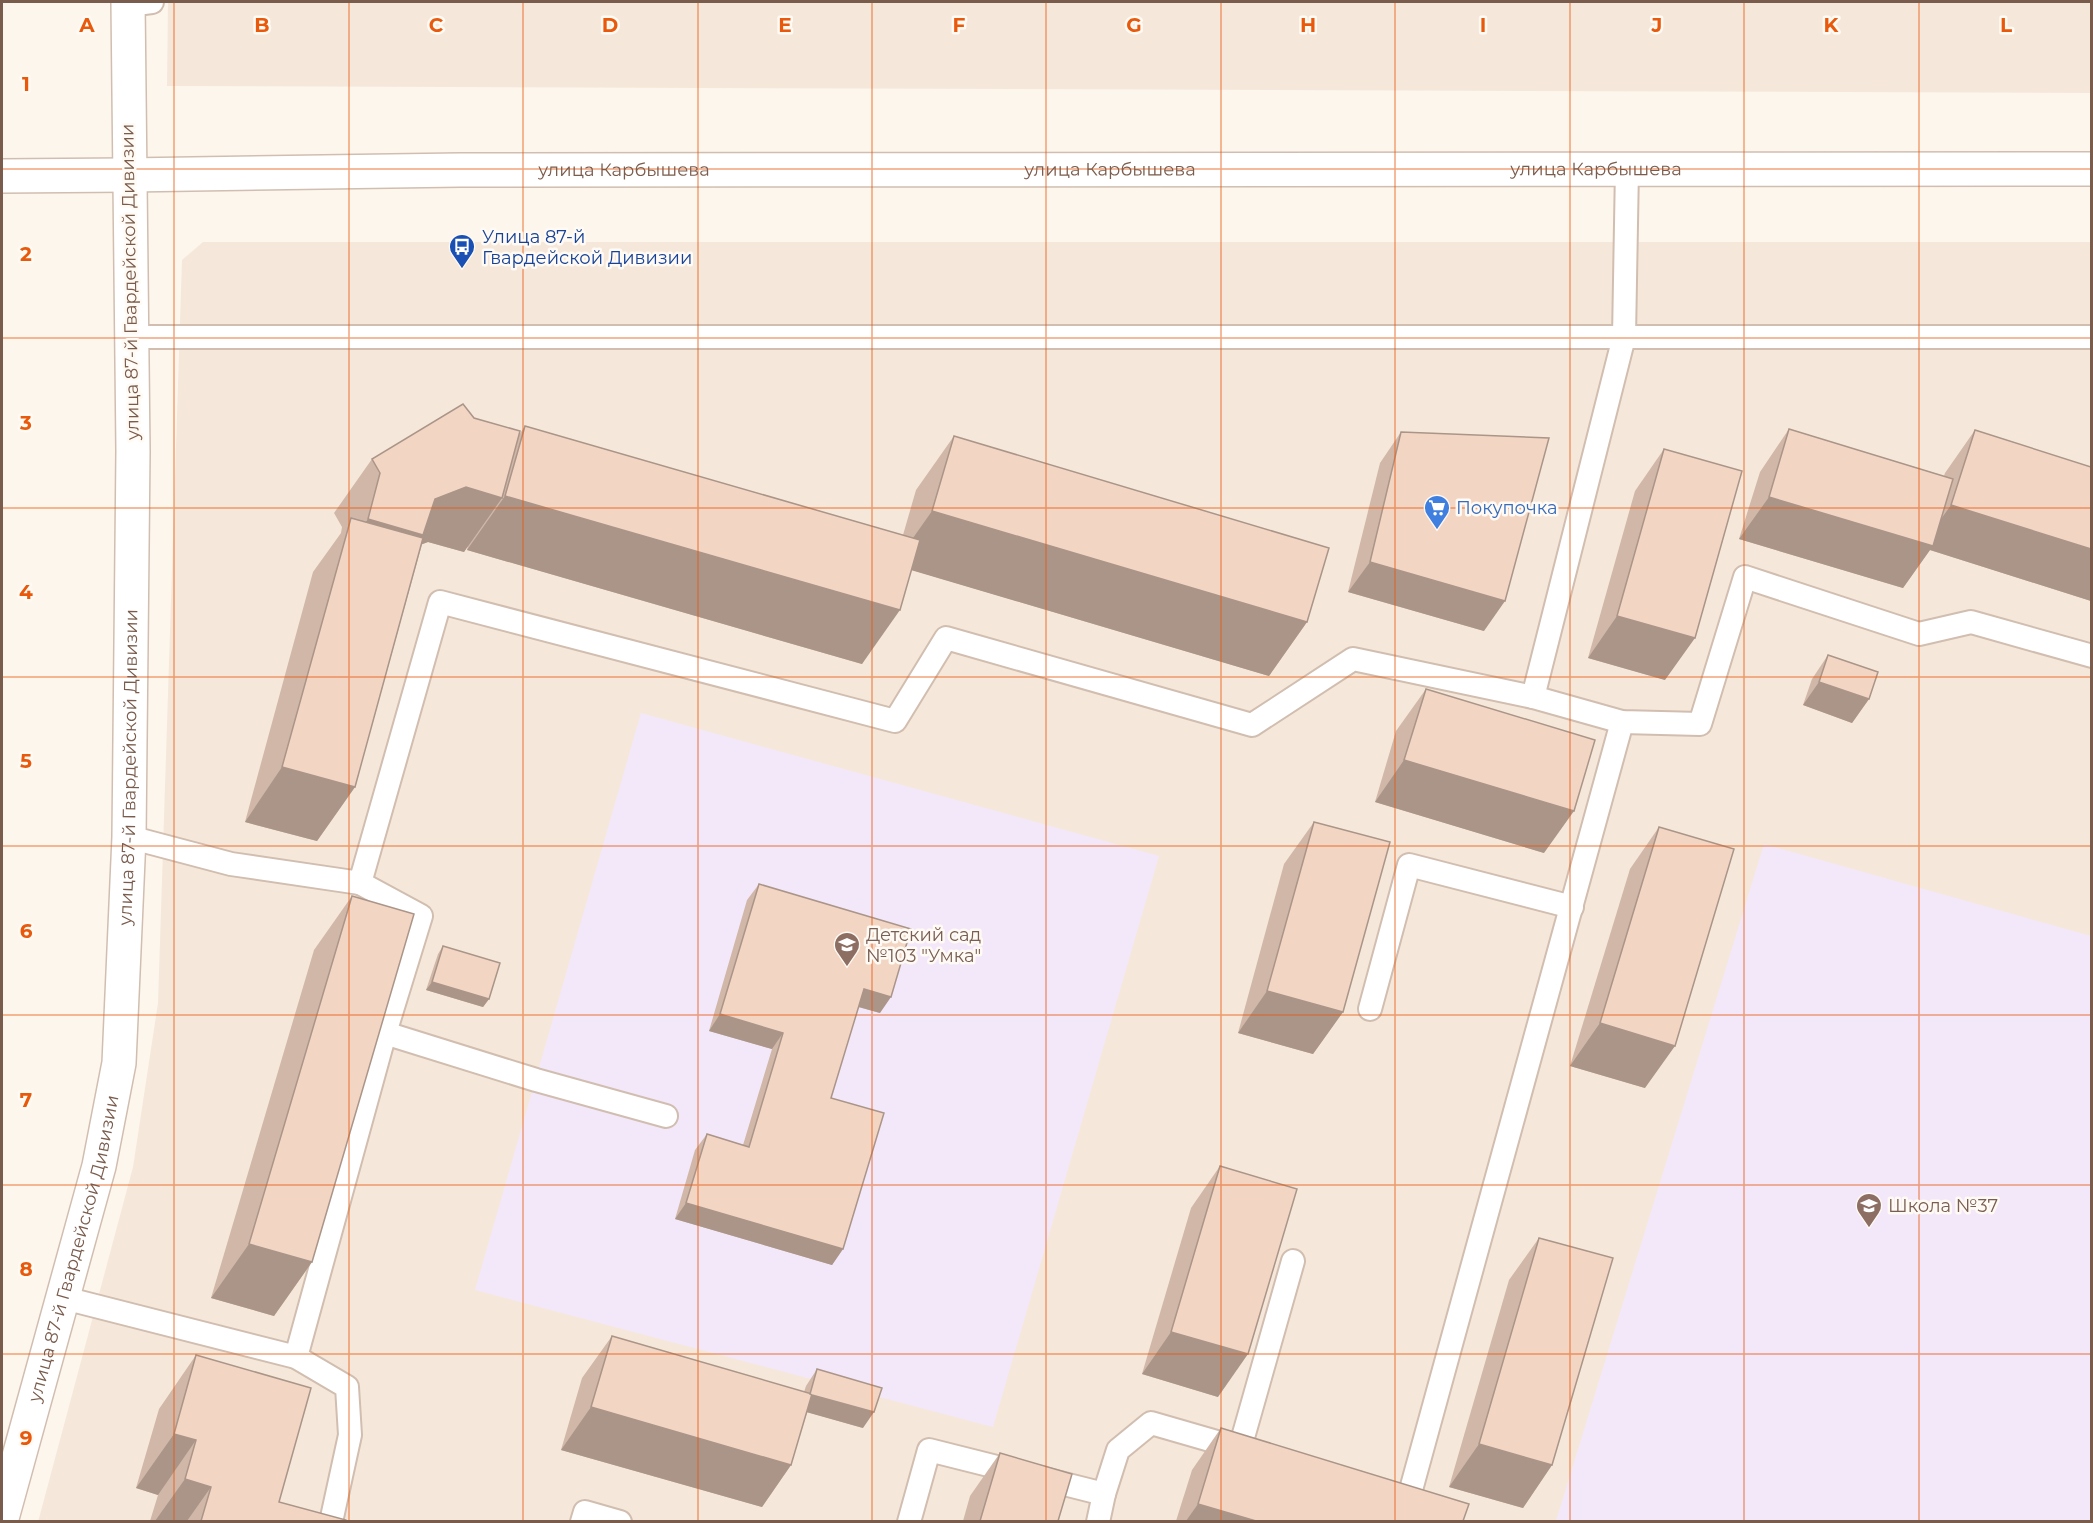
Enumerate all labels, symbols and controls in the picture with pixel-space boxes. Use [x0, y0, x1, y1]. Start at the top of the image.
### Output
text: A [78, 13, 95, 37]
text: B [254, 13, 270, 37]
text: C [429, 13, 444, 37]
text: D [602, 13, 618, 37]
text: E [778, 13, 792, 37]
text: F [953, 13, 966, 37]
text: G [1126, 13, 1142, 37]
text: H [1300, 13, 1316, 37]
text: I [1480, 13, 1486, 37]
text: J [1651, 13, 1662, 37]
text: K [1824, 13, 1840, 37]
text: L [2000, 13, 2012, 37]
text: 1 [22, 72, 30, 96]
street label: улица 87-й Гвардейской Дивизии [116, 124, 144, 441]
street label: улица Карбышева [1509, 158, 1682, 180]
street label: улица Карбышева [537, 159, 710, 181]
street label: улица Карбышева [1023, 159, 1196, 181]
place label: Улица 87-й Гвардейской Дивизии [482, 226, 692, 269]
bus stop icon: Улица 87-й Гвардейской Дивизии [447, 232, 477, 270]
text: 2 [20, 242, 32, 266]
text: 3 [19, 411, 32, 435]
supermarket icon: Покупочка [1422, 493, 1452, 531]
place label: Покупочка [1456, 497, 1558, 519]
text: 4 [19, 580, 33, 604]
street label: улица 87-й Гвардейской Дивизии [114, 609, 142, 927]
text: 5 [20, 749, 32, 773]
text: 6 [20, 919, 33, 943]
place label: Детский сад №103 "Умка" [866, 924, 982, 967]
school or university icon: Детский сад №103 "Умка" [832, 930, 862, 968]
street label: улица 87-й Гвардейской Дивизии [24, 1092, 122, 1404]
school or university icon: Школа №37 [1854, 1191, 1884, 1229]
place label: Школа №37 [1888, 1195, 1998, 1217]
text: 9 [20, 1426, 32, 1450]

